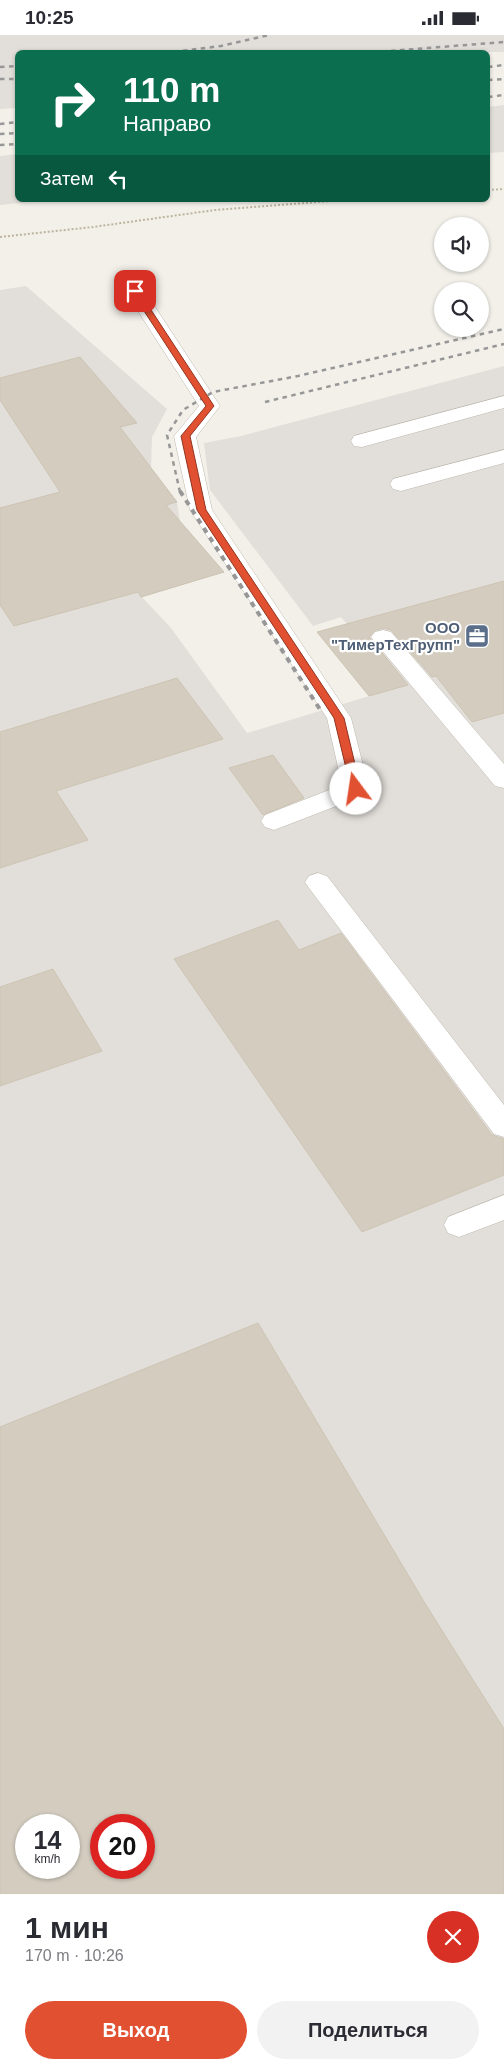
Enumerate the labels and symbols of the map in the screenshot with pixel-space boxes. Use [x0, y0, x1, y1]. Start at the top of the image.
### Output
pin [114, 270, 156, 312]
place label: ООО "ТимерТехГрупп" [331, 619, 460, 653]
office icon: ООО "ТимерТехГрупп" [464, 623, 490, 649]
position arrow [329, 762, 381, 814]
speed limit sign: 20 [90, 1814, 155, 1879]

